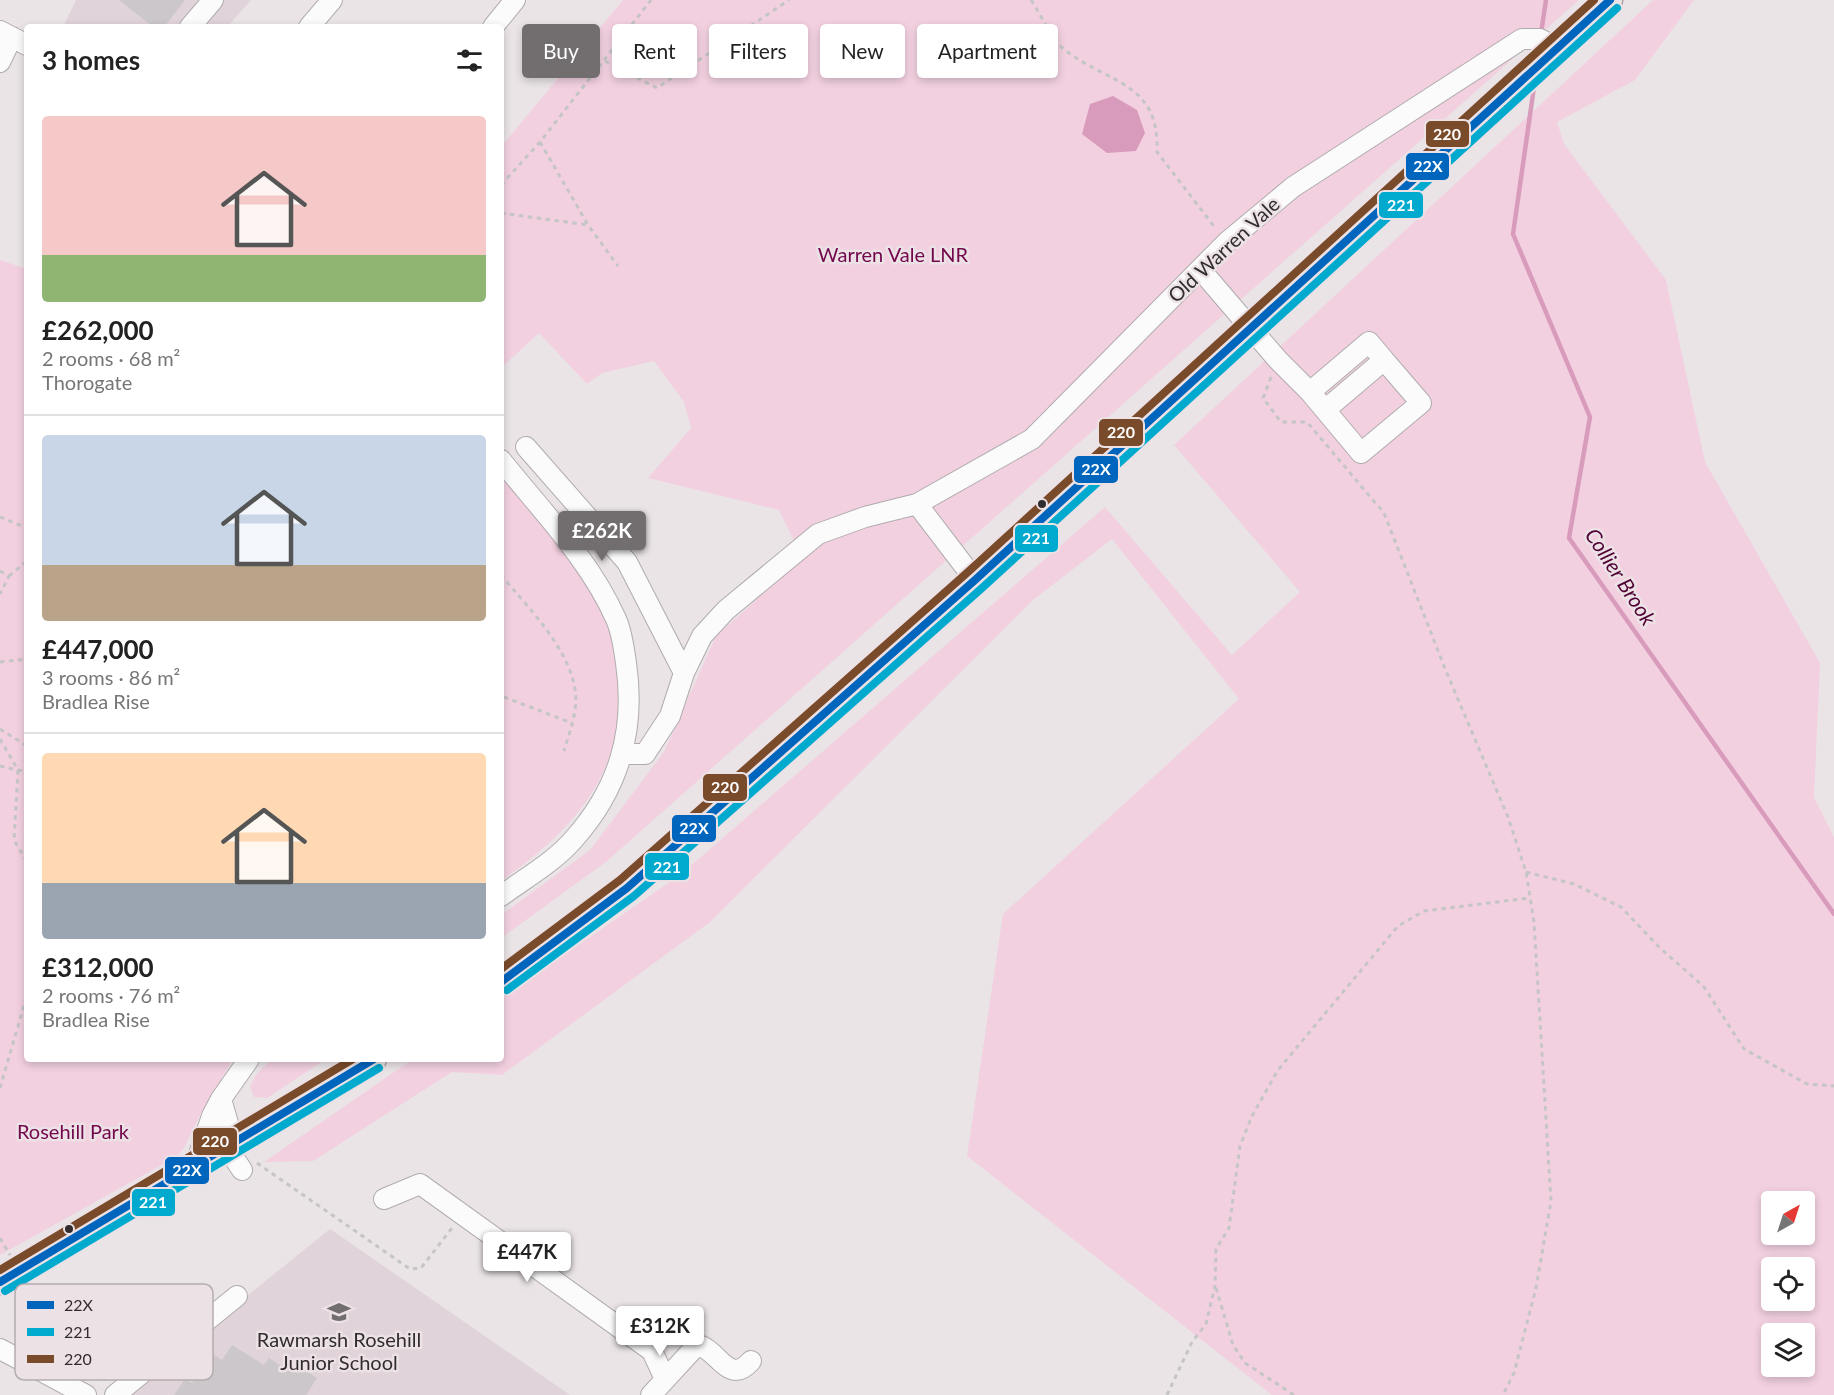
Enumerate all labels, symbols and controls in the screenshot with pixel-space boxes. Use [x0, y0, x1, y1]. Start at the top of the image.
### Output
chip: Buy [522, 24, 600, 78]
chip: Rent [612, 24, 697, 78]
chip: Filters [709, 24, 808, 78]
chip: New [820, 24, 905, 78]
chip: Apartment [917, 24, 1058, 78]
text: 3 homes [42, 44, 140, 76]
icon: filters [453, 44, 486, 77]
line badge: 220 [1425, 120, 1470, 148]
text: 220 [1433, 124, 1461, 143]
line badge: 22X [1405, 152, 1450, 181]
icon: home [210, 155, 318, 263]
text: 22X [1413, 156, 1443, 175]
line badge: 221 [1378, 191, 1424, 219]
street label: Old Warren Vale [1163, 192, 1284, 307]
text: 221 [1387, 195, 1415, 214]
park label: Warren Vale LNR [818, 242, 969, 266]
text: £262,000 [42, 314, 154, 346]
text: 2 rooms · 68 m² [42, 346, 180, 370]
text: Thorogate [42, 370, 132, 394]
line badge: 220 [1098, 418, 1144, 447]
text: 220 [1107, 422, 1135, 441]
line badge: 22X [1073, 455, 1119, 484]
text: 22X [1081, 459, 1111, 478]
icon: home [210, 474, 318, 582]
unlabelled marker [1036, 498, 1048, 510]
pin: £262K [560, 511, 644, 562]
text: £262K [572, 518, 632, 542]
water label: Collier Brook [1581, 523, 1662, 630]
line badge: 221 [1014, 524, 1059, 553]
text: 221 [1022, 528, 1050, 547]
text: £447,000 [42, 633, 154, 665]
text: 3 rooms · 86 m² [42, 665, 180, 689]
text: Bradlea Rise [42, 689, 150, 713]
line badge: 220 [702, 773, 748, 802]
text: 220 [711, 777, 739, 796]
icon: home [210, 792, 318, 900]
line badge: 22X [671, 814, 717, 843]
text: 22X [679, 818, 709, 837]
line badge: 221 [644, 852, 690, 881]
text: 221 [653, 857, 681, 876]
text: £312,000 [42, 951, 154, 983]
text: 2 rooms · 76 m² [42, 983, 180, 1007]
text: Bradlea Rise [42, 1007, 150, 1031]
park label: Rosehill Park [17, 1119, 130, 1143]
line badge: 220 [192, 1127, 238, 1156]
text: 220 [201, 1131, 229, 1150]
line badge: 22X [164, 1156, 210, 1185]
text: 22X [172, 1160, 202, 1179]
line badge: 221 [131, 1188, 176, 1217]
north arrow [1761, 1191, 1815, 1245]
map controls [1761, 1191, 1815, 1377]
text: 221 [139, 1192, 167, 1211]
unlabelled marker [63, 1223, 75, 1235]
pin: £447K [485, 1232, 569, 1283]
text: £447K [497, 1239, 557, 1263]
button: locate [1761, 1257, 1815, 1311]
legend [15, 1284, 213, 1380]
text: 22X [64, 1295, 94, 1314]
school or university icon: Rawmarsh Rosehill Junior School [326, 1299, 352, 1325]
pin: £312K [618, 1306, 702, 1357]
text: £312K [630, 1313, 690, 1337]
text: 221 [64, 1322, 92, 1341]
button: layers [1761, 1323, 1815, 1377]
place label: Rawmarsh Rosehill Junior School [257, 1327, 421, 1374]
text: 220 [64, 1349, 92, 1368]

